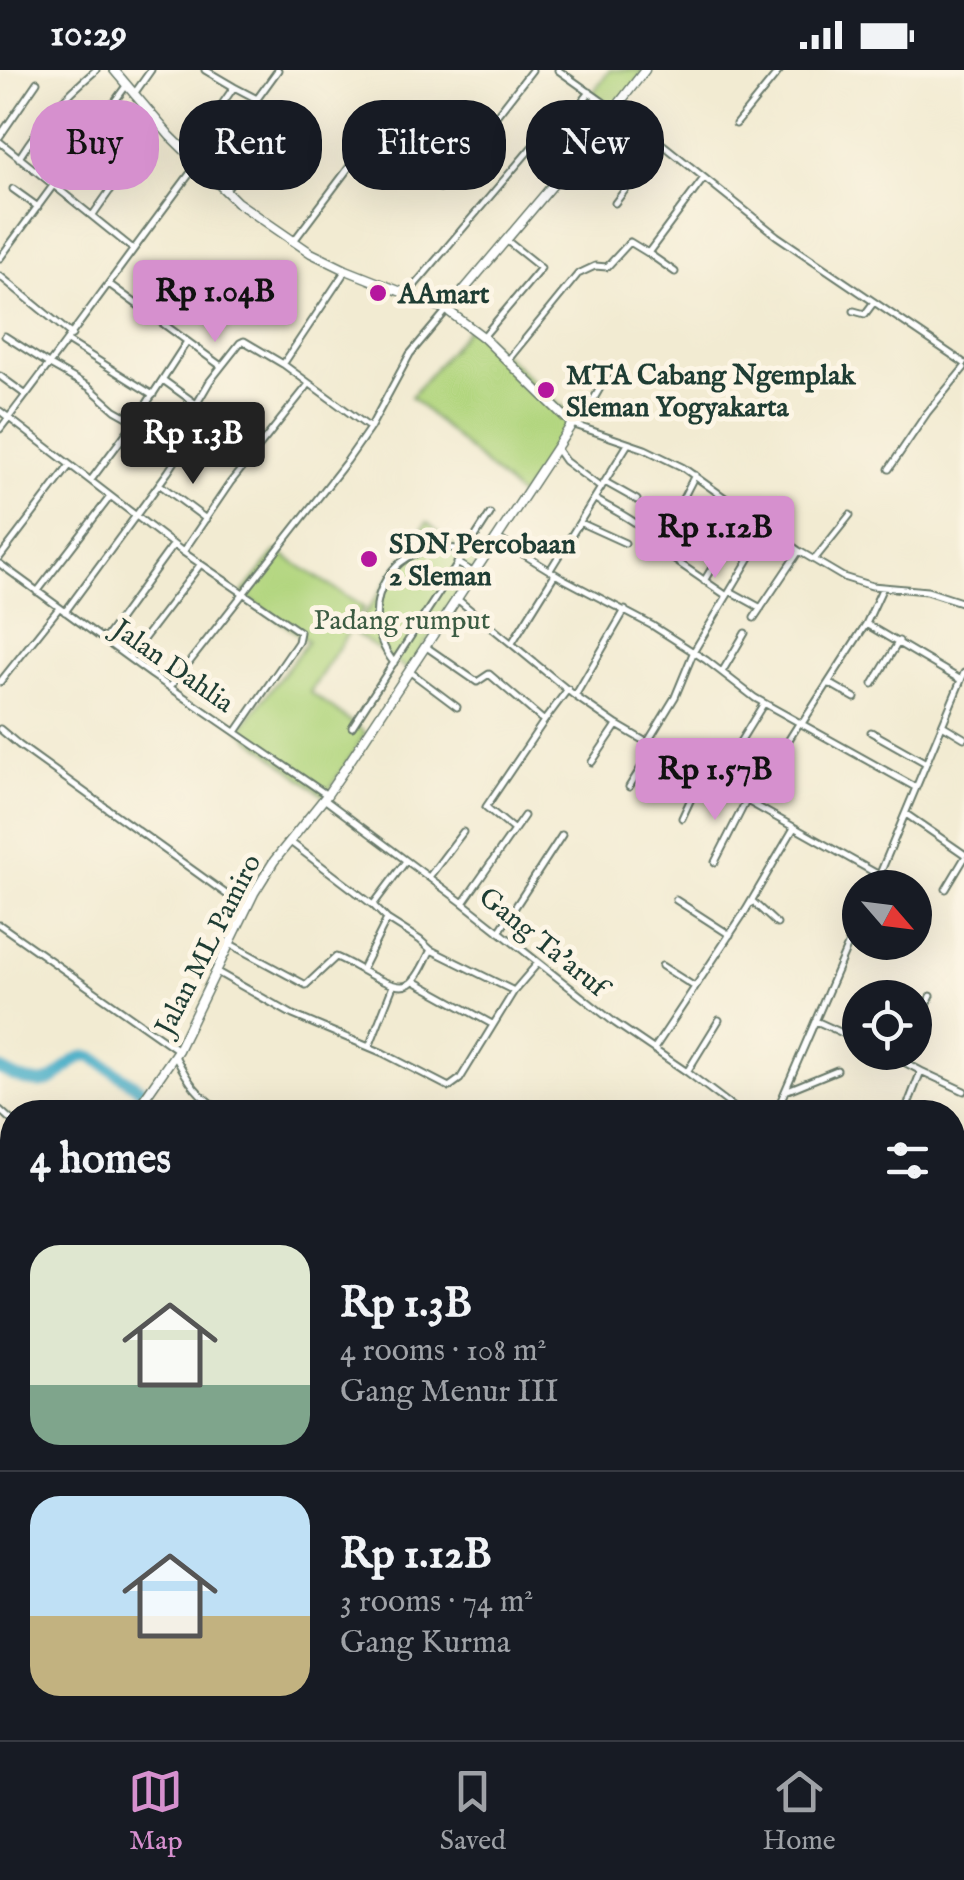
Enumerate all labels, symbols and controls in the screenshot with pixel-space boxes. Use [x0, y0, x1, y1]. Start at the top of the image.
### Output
text: 10:29 [50, 11, 127, 59]
chip: Buy [30, 100, 159, 190]
chip: Rent [179, 100, 322, 190]
chip: Filters [342, 100, 506, 190]
chip: New [526, 100, 664, 190]
pin: Rp 1.04B [112, 260, 318, 345]
text: Rp 1.04B [155, 272, 275, 313]
place label: AAmart [397, 278, 490, 313]
marker: AAmart [367, 282, 389, 304]
place label: MTA Cabang Ngemplak Sleman Yogyakarta [566, 359, 856, 426]
marker: MTA Cabang Ngemplak Sleman Yogyakarta [535, 379, 557, 401]
pin: Rp 1.3B [101, 402, 285, 487]
text: Rp 1.3B [143, 414, 243, 455]
pin: Rp 1.12B [612, 496, 818, 581]
text: Rp 1.12B [657, 508, 773, 549]
place label: SDN Percobaan 2 Sleman [389, 528, 576, 595]
marker: SDN Percobaan 2 Sleman [358, 548, 380, 570]
park label: Padang rumput [314, 604, 491, 639]
street label: Jalan Dahlia [103, 611, 241, 722]
pin: Rp 1.57B [612, 738, 818, 823]
text: Rp 1.57B [657, 750, 773, 791]
street label: Jalan ML Pamiro [147, 849, 270, 1044]
north arrow [842, 870, 932, 960]
map controls [842, 870, 932, 1070]
street label: Gang Ta'aruf [471, 880, 618, 1008]
button: locate [842, 980, 932, 1070]
icon: filters [880, 1133, 935, 1188]
text: 4 homes [30, 1134, 171, 1187]
text: Rp 1.3B [340, 1278, 472, 1331]
icon: home [110, 1285, 230, 1405]
text: 4 rooms · 108 m² [340, 1331, 547, 1372]
text: Gang Menur III [340, 1372, 559, 1413]
text: Rp 1.12B [340, 1529, 491, 1582]
icon: home [110, 1536, 230, 1656]
text: 3 rooms · 74 m² [340, 1582, 533, 1623]
text: Gang Kurma [340, 1623, 511, 1664]
tab: Map [128, 1764, 183, 1859]
tab: Saved [440, 1764, 506, 1859]
tab: Home [763, 1764, 836, 1859]

